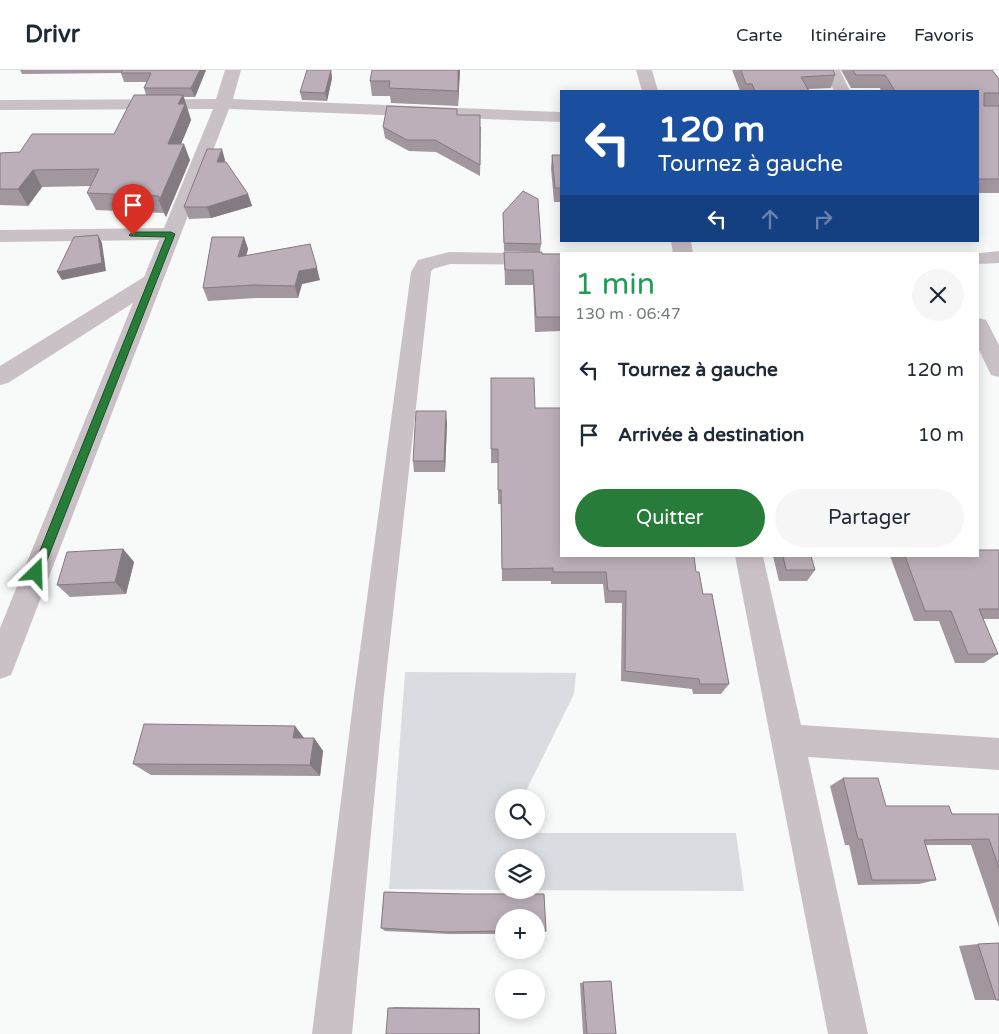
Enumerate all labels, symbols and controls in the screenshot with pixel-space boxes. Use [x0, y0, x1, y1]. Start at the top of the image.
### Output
text: Drivr [25, 20, 80, 49]
text: Carte [736, 24, 782, 46]
text: Itinéraire [810, 24, 886, 46]
text: Favoris [914, 24, 974, 46]
text: 120 m [658, 109, 765, 151]
icon: left [575, 110, 640, 175]
text: Tournez à gauche [658, 151, 843, 177]
pin [112, 184, 154, 235]
icon: arrive [119, 191, 147, 219]
icon: left [703, 205, 731, 233]
icon: ahead [756, 205, 784, 233]
icon: right [809, 205, 837, 233]
text: 1 min [575, 266, 655, 303]
button: close [912, 269, 964, 321]
text: 130 m · 06:47 [575, 304, 681, 324]
icon: left [575, 356, 603, 384]
text: Tournez à gauche [618, 359, 778, 381]
text: 120 m [906, 359, 964, 381]
icon: arrive [575, 421, 603, 449]
text: Arrivée à destination [618, 424, 804, 446]
text: 10 m [918, 424, 964, 446]
button: Quitter [575, 489, 765, 547]
button: Partager [775, 489, 964, 547]
position arrow [9.0, 546, 61.0, 598]
map controls [495, 789, 545, 1019]
button: search [495, 789, 545, 839]
button: layers [495, 849, 545, 899]
button: + [495, 909, 545, 959]
button: − [495, 969, 545, 1019]

